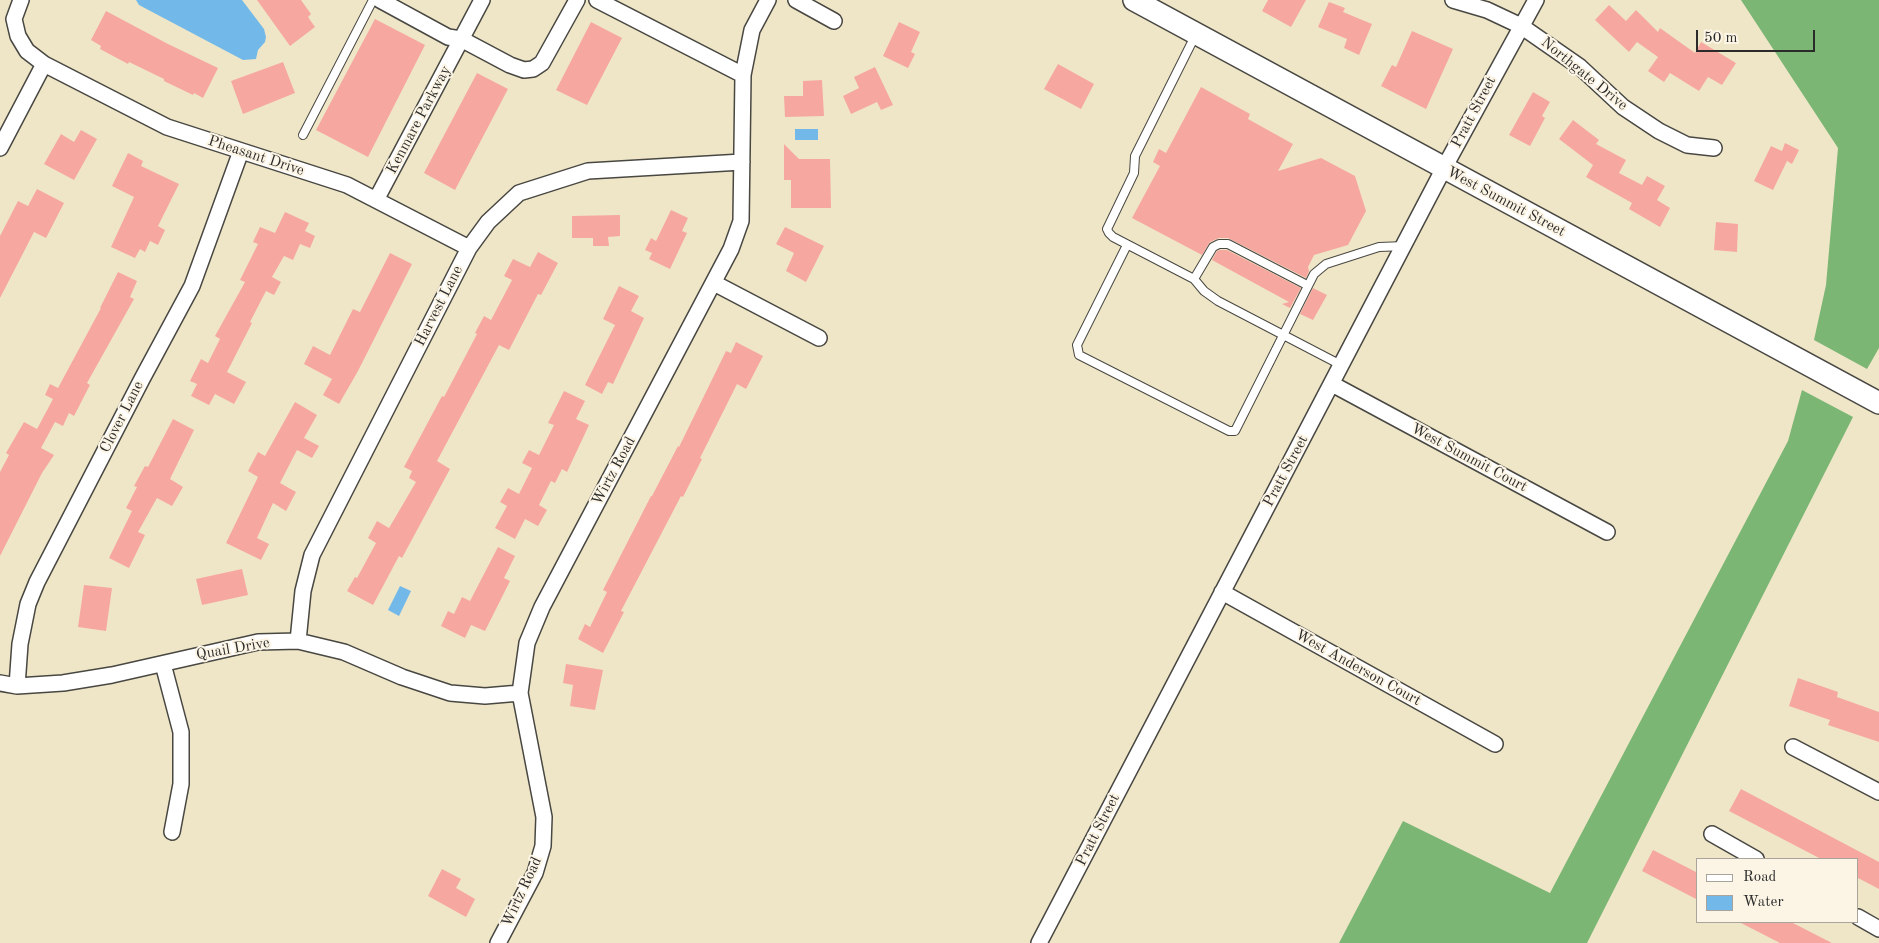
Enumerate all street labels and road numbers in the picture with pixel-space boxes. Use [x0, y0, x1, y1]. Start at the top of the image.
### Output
street label: Northgate Drive [1537, 34, 1631, 114]
street label: Kenmare Parkway [383, 63, 455, 177]
street label: Pratt Street [1448, 73, 1500, 151]
street label: Pheasant Drive [206, 132, 306, 180]
street label: West Summit Street [1444, 163, 1568, 241]
street label: Harvest Lane [411, 263, 467, 349]
street label: Clover Lane [96, 378, 148, 456]
street label: West Summit Court [1408, 420, 1530, 496]
street label: Pratt Street [1260, 432, 1312, 510]
street label: Wirtz Road [588, 434, 640, 508]
street label: West Anderson Court [1292, 626, 1424, 710]
street label: Quail Drive [195, 634, 271, 664]
street label: Pratt Street [1072, 791, 1124, 869]
street label: Wirtz Road [498, 854, 546, 930]

